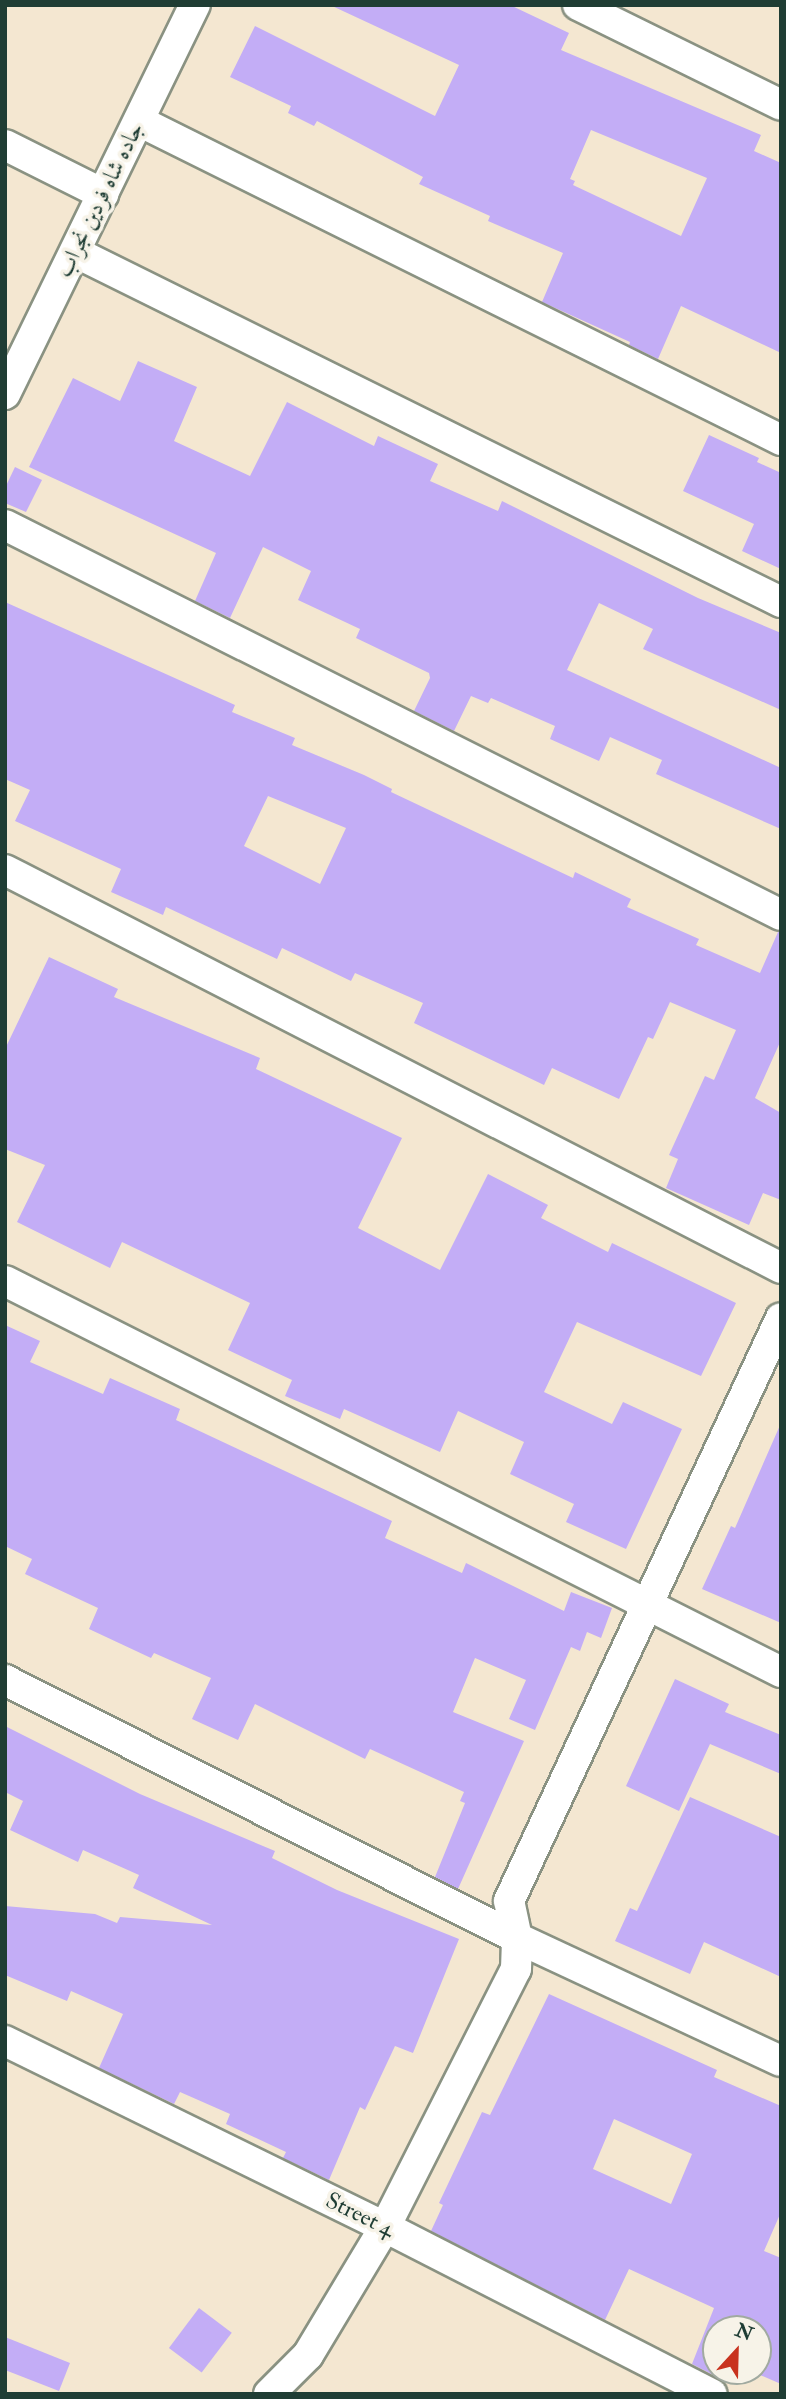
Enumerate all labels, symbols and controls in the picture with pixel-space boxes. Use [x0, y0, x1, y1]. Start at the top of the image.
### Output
street label: جاده شاه فردین نجراب [50, 118, 150, 282]
street label: Street 4 [321, 2187, 399, 2243]
north arrow [702, 2315, 772, 2385]
text: N [732, 2318, 756, 2347]

